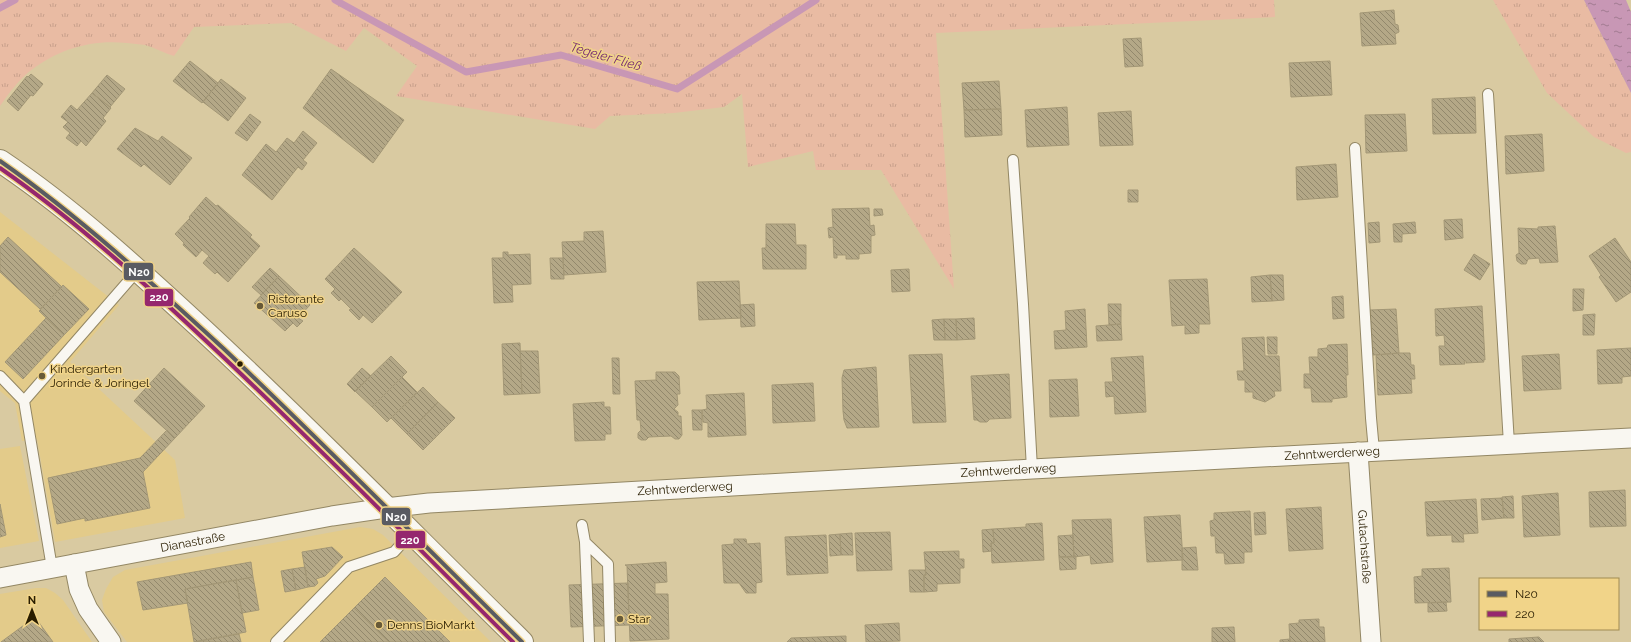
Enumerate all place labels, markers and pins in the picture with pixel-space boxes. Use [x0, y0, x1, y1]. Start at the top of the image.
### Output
place label: Ristorante Caruso [268, 292, 324, 320]
marker: Ristorante Caruso [255, 301, 265, 311]
unlabelled marker [235, 359, 245, 369]
place label: Kindergarten Jorinde & Joringel [50, 362, 150, 390]
marker: Kindergarten Jorinde & Joringel [37, 371, 47, 381]
place label: Star [628, 612, 651, 626]
marker: Star [615, 614, 625, 624]
place label: Denns BioMarkt [387, 618, 475, 632]
marker: Denns BioMarkt [374, 620, 384, 630]

